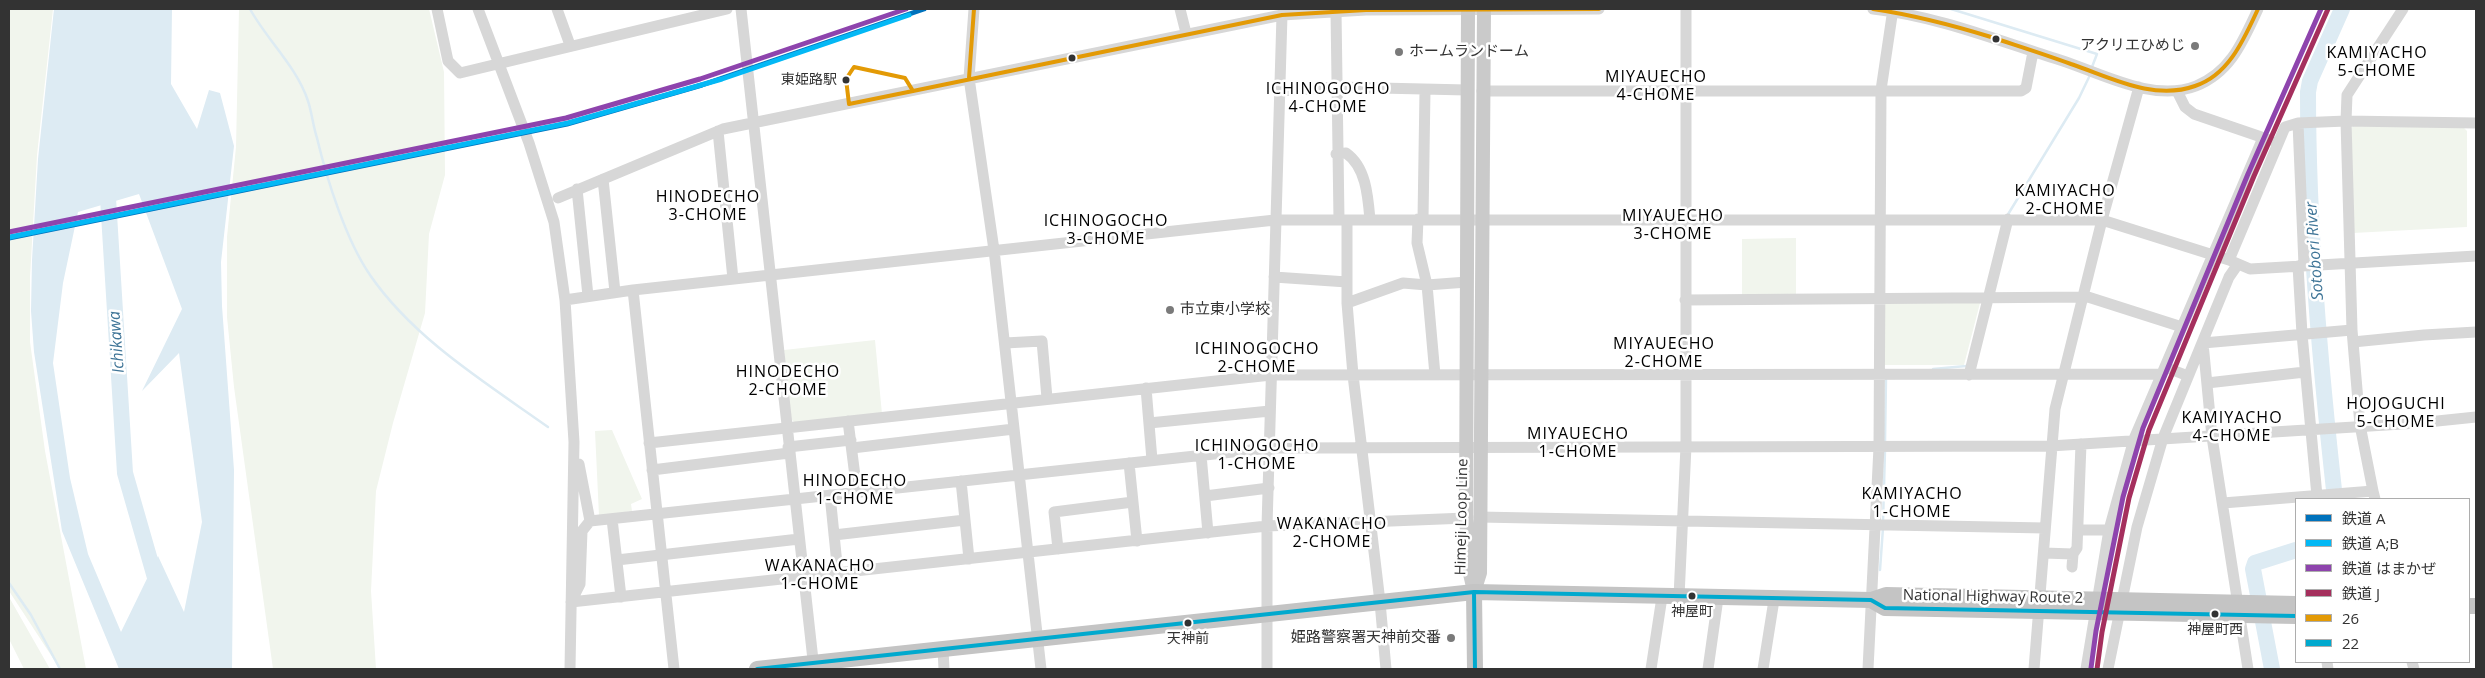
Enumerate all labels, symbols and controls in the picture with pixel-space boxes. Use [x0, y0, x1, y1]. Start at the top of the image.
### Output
unlabelled marker [1991, 34, 2001, 44]
place label: アクリエひめじ [2080, 37, 2185, 55]
marker: アクリエひめじ [2189, 40, 2201, 52]
place label: ホームランドーム [1409, 43, 1529, 61]
district label: KAMIYACHO 5-CHOME [2325, 43, 2429, 81]
marker: ホームランドーム [1393, 46, 1405, 58]
unlabelled marker [1067, 53, 1077, 63]
district label: MIYAUECHO 4-CHOME [1604, 67, 1708, 105]
place label: 東姫路駅 [781, 72, 837, 88]
marker: 東姫路駅 [841, 75, 851, 85]
district label: ICHINOGOCHO 4-CHOME [1264, 79, 1392, 117]
district label: KAMIYACHO 2-CHOME [2013, 181, 2117, 219]
district label: HINODECHO 3-CHOME [655, 187, 761, 225]
water label: Sotobori River [2302, 201, 2328, 301]
district label: MIYAUECHO 3-CHOME [1621, 206, 1725, 244]
district label: ICHINOGOCHO 3-CHOME [1042, 211, 1170, 249]
place label: 市立東小学校 [1180, 301, 1270, 319]
marker: 市立東小学校 [1164, 304, 1176, 316]
water label: Ichikawa [105, 310, 129, 374]
district label: MIYAUECHO 2-CHOME [1612, 334, 1716, 372]
district label: ICHINOGOCHO 2-CHOME [1193, 339, 1321, 377]
district label: HINODECHO 2-CHOME [735, 362, 841, 400]
district label: HOJOGUCHI 5-CHOME [2345, 394, 2447, 432]
district label: KAMIYACHO 4-CHOME [2180, 408, 2284, 446]
district label: MIYAUECHO 1-CHOME [1526, 424, 1630, 462]
district label: ICHINOGOCHO 1-CHOME [1193, 436, 1321, 474]
street label: Himeji Loop Line [1452, 458, 1472, 576]
district label: HINODECHO 1-CHOME [802, 471, 908, 509]
district label: KAMIYACHO 1-CHOME [1860, 484, 1964, 522]
legend [2295, 498, 2470, 663]
text: 鉄道 A [2342, 508, 2385, 528]
district label: WAKANACHO 2-CHOME [1276, 514, 1388, 552]
text: 鉄道 A;B [2342, 533, 2399, 553]
district label: WAKANACHO 1-CHOME [764, 556, 876, 594]
text: 鉄道 はまかぜ [2342, 558, 2436, 578]
text: 鉄道 J [2342, 583, 2380, 603]
street label: National Highway Route 2 [1903, 586, 2083, 608]
marker: 神屋町 [1687, 591, 1697, 601]
place label: 神屋町 [1671, 604, 1713, 620]
text: 26 [2342, 608, 2359, 628]
marker: 神屋町西 [2210, 609, 2220, 619]
marker: 天神前 [1183, 618, 1193, 628]
place label: 神屋町西 [2187, 622, 2243, 638]
place label: 姫路警察署天神前交番 [1291, 629, 1441, 647]
place label: 天神前 [1167, 631, 1209, 647]
marker: 姫路警察署天神前交番 [1445, 632, 1457, 644]
text: 22 [2342, 633, 2359, 653]

